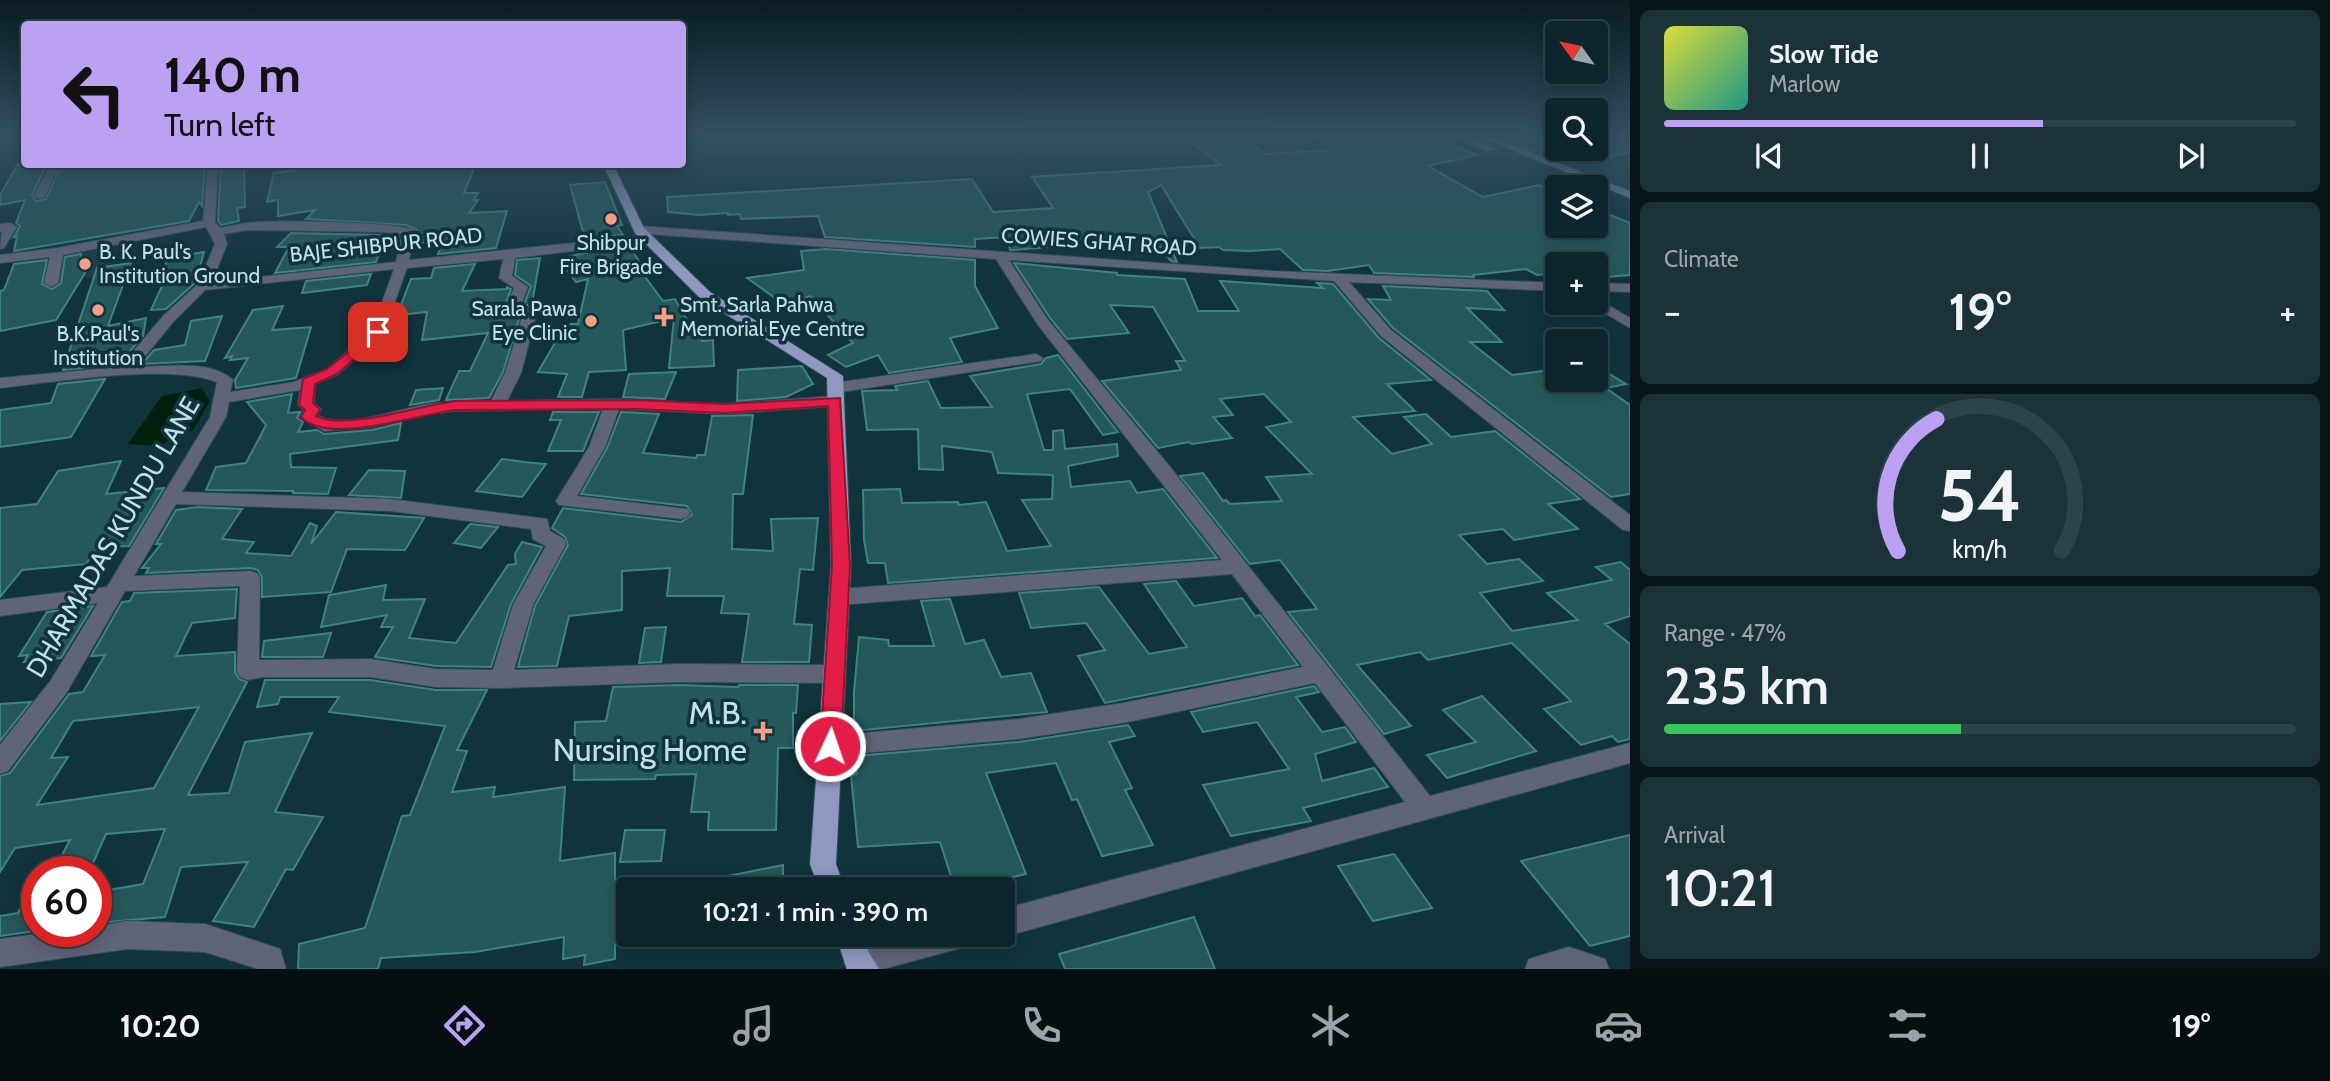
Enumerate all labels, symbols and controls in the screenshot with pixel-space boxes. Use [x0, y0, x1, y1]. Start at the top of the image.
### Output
north arrow [1545, 21, 1608, 84]
map controls [1545, 21, 1608, 392]
text: Slow Tide [1769, 38, 1879, 70]
text: 140 m [164, 45, 301, 104]
icon: left [49, 49, 140, 140]
text: Marlow [1769, 70, 1840, 98]
button: search [1545, 98, 1608, 161]
text: Turn left [164, 105, 275, 144]
icon: previous [1750, 137, 1788, 175]
icon: pause [1961, 137, 1999, 175]
icon: next [2172, 137, 2210, 175]
button: layers [1545, 175, 1608, 238]
marker: Shibpur Fire Brigade [603, 211, 619, 227]
street label: BAJE SHIBPUR ROAD [288, 222, 484, 267]
street label: COWIES GHAT ROAD [1000, 222, 1198, 261]
place label: Shibpur Fire Brigade [559, 230, 663, 279]
place label: B. K. Paul's Institution Ground [99, 239, 260, 288]
text: Climate [1664, 245, 1739, 273]
button: + [1545, 252, 1608, 315]
marker: B. K. Paul's Institution Ground [77, 256, 93, 272]
text: 19° [1949, 280, 2011, 343]
text: − [1664, 288, 1681, 335]
text: + [2279, 288, 2296, 335]
place label: Smt. Sarla Pahwa Memorial Eye Centre [680, 292, 865, 341]
place label: Sarala Pawa Eye Clinic [472, 296, 577, 345]
marker: B.K.Paul's Institution [90, 302, 106, 318]
pin [348, 302, 408, 362]
marker: Smt. Sarla Pahwa Memorial Eye Centre [654, 307, 674, 327]
icon: arrive [359, 313, 397, 351]
marker: Sarala Pawa Eye Clinic [583, 313, 599, 329]
place label: B.K.Paul's Institution [53, 321, 143, 370]
button: − [1545, 329, 1608, 392]
street label: DHARMADAS KUNDU LANE [19, 391, 207, 683]
text: 54 [1938, 451, 2022, 539]
text: km/h [1953, 533, 2007, 563]
text: Range · 47% [1664, 619, 1786, 647]
text: 235 km [1664, 654, 1829, 717]
place label: M.B. Nursing Home [553, 693, 747, 769]
position arrow [793, 709, 867, 783]
marker: M.B. Nursing Home [753, 721, 773, 741]
text: Arrival [1664, 821, 1725, 849]
speed limit sign: 60 [21, 856, 112, 947]
text: 10:21 [1664, 856, 1776, 919]
text: 10:21 · 1 min · 390 m [703, 896, 928, 928]
icon: directions [440, 1001, 489, 1050]
icon: music [729, 1001, 778, 1050]
icon: phone [1017, 1001, 1066, 1050]
icon: climate [1306, 1001, 1355, 1050]
icon: car [1594, 1001, 1643, 1050]
icon: filters [1883, 1001, 1932, 1050]
text: 10:20 [120, 1006, 201, 1045]
text: 19° [2171, 1006, 2210, 1045]

